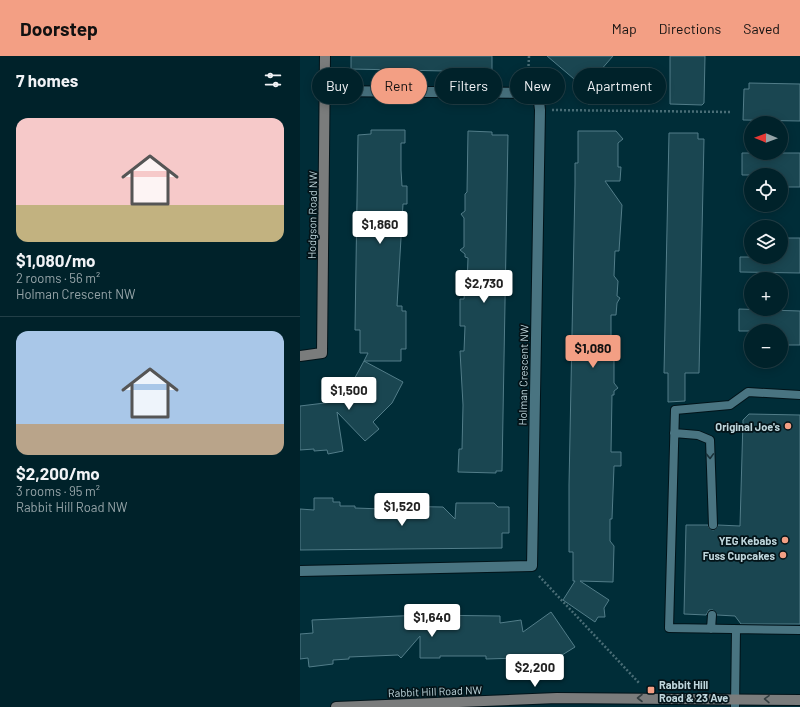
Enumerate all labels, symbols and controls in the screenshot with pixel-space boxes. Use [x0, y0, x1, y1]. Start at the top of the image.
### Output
text: Doorstep [20, 17, 98, 40]
text: Map [612, 20, 637, 37]
text: Directions [659, 20, 721, 37]
text: Saved [743, 20, 780, 37]
chip: Buy [312, 68, 363, 104]
chip: Rent [371, 68, 427, 104]
chip: Filters [435, 68, 502, 104]
chip: New [510, 68, 565, 104]
chip: Apartment [573, 68, 666, 104]
icon: filters [262, 69, 284, 91]
text: 7 homes [16, 70, 78, 90]
north arrow [744, 116, 788, 160]
map controls [744, 116, 788, 368]
icon: home [114, 144, 186, 216]
button: locate [744, 168, 788, 212]
street label: Hodgson Road NW [305, 171, 319, 259]
pin: $1,860 [347, 211, 413, 245]
text: $1,860 [362, 216, 398, 232]
button: layers [744, 220, 788, 264]
text: $1,080/mo [16, 250, 96, 270]
text: 2 rooms · 56 m² [16, 270, 100, 286]
pin: $2,730 [451, 270, 517, 304]
button: + [744, 272, 788, 316]
text: $2,730 [464, 275, 504, 291]
text: Holman Crescent NW [16, 286, 135, 302]
street label: Holman Crescent NW [516, 324, 530, 426]
button: − [744, 324, 788, 368]
pin: $1,080 [560, 335, 626, 369]
text: $1,080 [575, 340, 612, 356]
icon: home [114, 357, 186, 429]
pin: $1,500 [316, 377, 382, 411]
text: $1,500 [330, 382, 368, 398]
place label: Original Joe's [715, 420, 780, 433]
marker: Original Joe's [783, 421, 793, 431]
one-way arrow [706, 453, 715, 459]
text: $2,200/mo [16, 463, 100, 483]
text: 3 rooms · 95 m² [16, 483, 100, 499]
pin: $1,520 [369, 493, 435, 527]
text: $1,520 [383, 498, 421, 514]
text: Rabbit Hill Road NW [16, 499, 127, 515]
place label: YEG Kebabs [719, 534, 777, 547]
marker: YEG Kebabs [780, 535, 790, 545]
place label: Fuss Cupcakes [703, 549, 775, 562]
marker: Fuss Cupcakes [778, 550, 788, 560]
pin: $1,640 [399, 604, 465, 638]
text: $1,640 [413, 609, 451, 625]
pin: $2,200 [502, 654, 568, 688]
text: $2,200 [515, 659, 555, 675]
place label: Rabbit Hill Road & 23 Ave [659, 678, 728, 704]
street label: Rabbit Hill Road NW [388, 683, 483, 699]
marker: Rabbit Hill Road & 23 Ave [646, 685, 656, 695]
one-way arrow [637, 694, 643, 702]
one-way arrow [764, 695, 770, 704]

